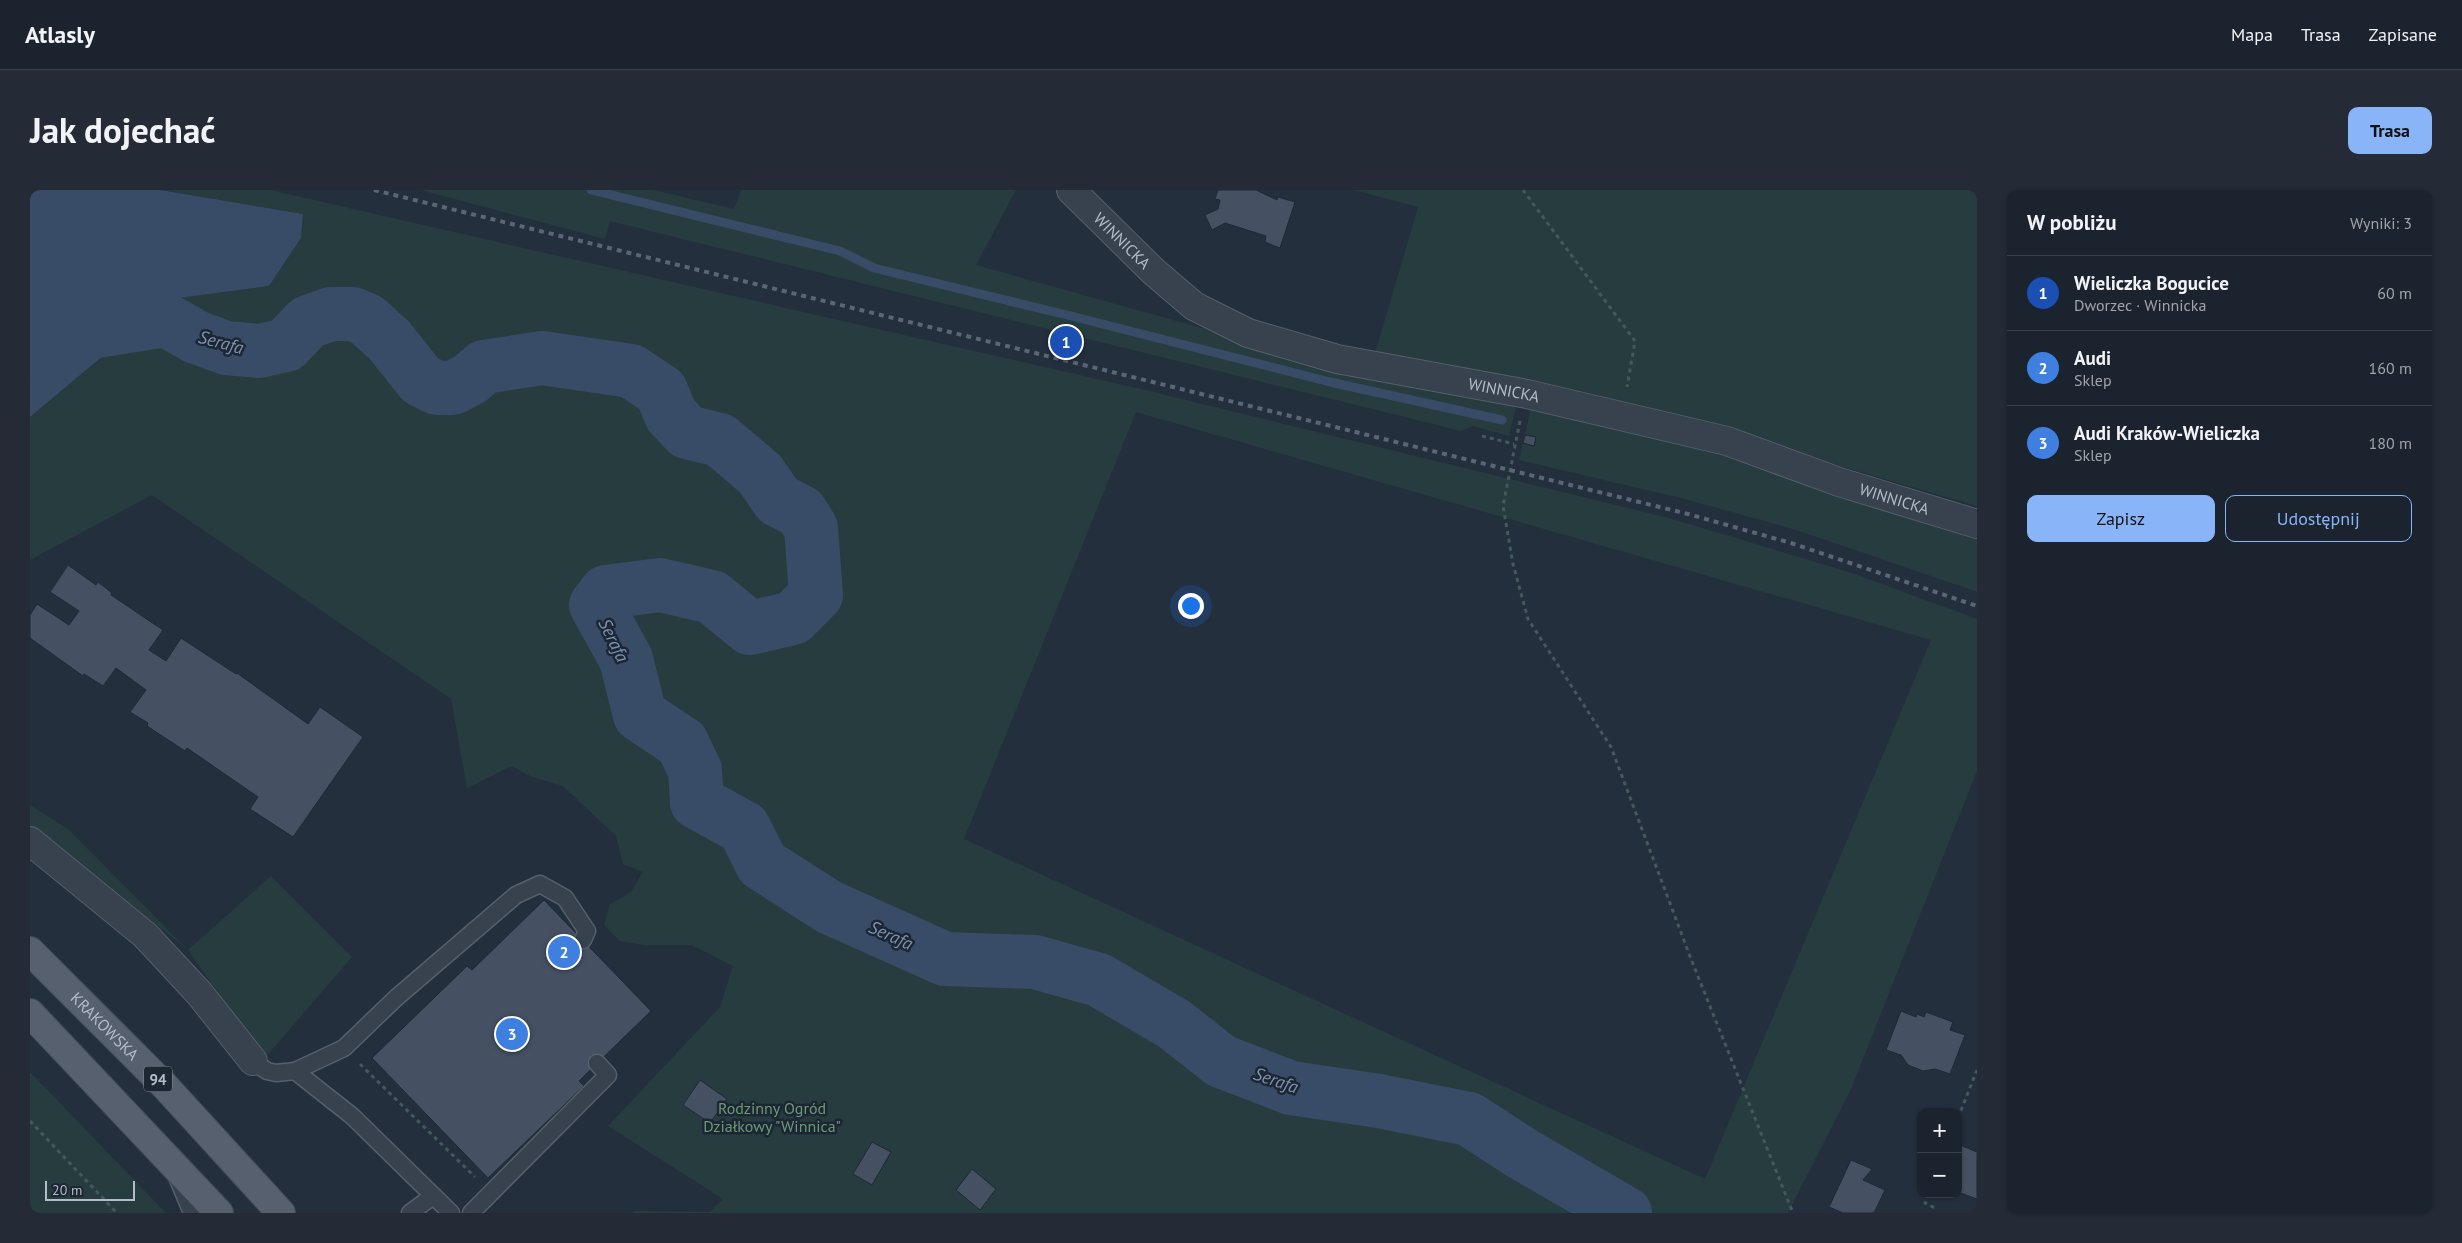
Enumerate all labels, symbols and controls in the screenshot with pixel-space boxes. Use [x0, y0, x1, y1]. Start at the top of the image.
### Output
text: Atlasly [25, 19, 95, 50]
text: Mapa [2231, 23, 2273, 46]
text: Trasa [2301, 23, 2341, 46]
text: Zapisane [2369, 23, 2437, 46]
text: Jak dojechać [30, 107, 215, 153]
button: Trasa [2348, 107, 2432, 154]
street label: WINNICKA [1090, 208, 1155, 273]
text: W pobliżu [2027, 209, 2116, 236]
text: Wyniki: 3 [2350, 213, 2412, 233]
text: Wieliczka Bogucice [2074, 271, 2229, 295]
text: 1 [2038, 283, 2048, 303]
text: 60 m [2377, 283, 2412, 303]
text: Dworzec · Winnicka [2074, 295, 2206, 315]
pin: 1 [1050, 323, 1082, 361]
water label: Serafa [196, 325, 246, 359]
text: Audi [2074, 346, 2111, 370]
text: 2 [2038, 358, 2048, 378]
text: 160 m [2369, 358, 2412, 378]
text: Sklep [2074, 370, 2112, 390]
street label: WINNICKA [1467, 373, 1542, 407]
text: Audi Kraków-Wieliczka [2074, 421, 2260, 445]
text: 3 [2038, 433, 2048, 453]
text: 180 m [2369, 433, 2412, 453]
text: Sklep [2074, 445, 2112, 465]
street label: WINNICKA [1857, 479, 1932, 519]
button: Zapisz [2027, 495, 2215, 542]
button: Udostępnij [2225, 495, 2412, 542]
your location [1178, 593, 1204, 619]
water label: Serafa [594, 614, 634, 666]
water label: Serafa [865, 915, 917, 955]
pin: 2 [548, 933, 580, 971]
street label: KRAKOWSKA [67, 988, 144, 1065]
pin: 3 [496, 1015, 528, 1053]
water label: Serafa [1251, 1062, 1302, 1098]
road number: 94 [144, 1066, 172, 1092]
park label: Rodzinny Ogród Działkowy "Winnica" [703, 1098, 841, 1136]
map controls [1917, 1108, 1962, 1198]
button: + [1917, 1108, 1962, 1153]
button: − [1917, 1153, 1962, 1198]
scale bar [45, 1178, 135, 1201]
text: 20 m [52, 1181, 82, 1199]

